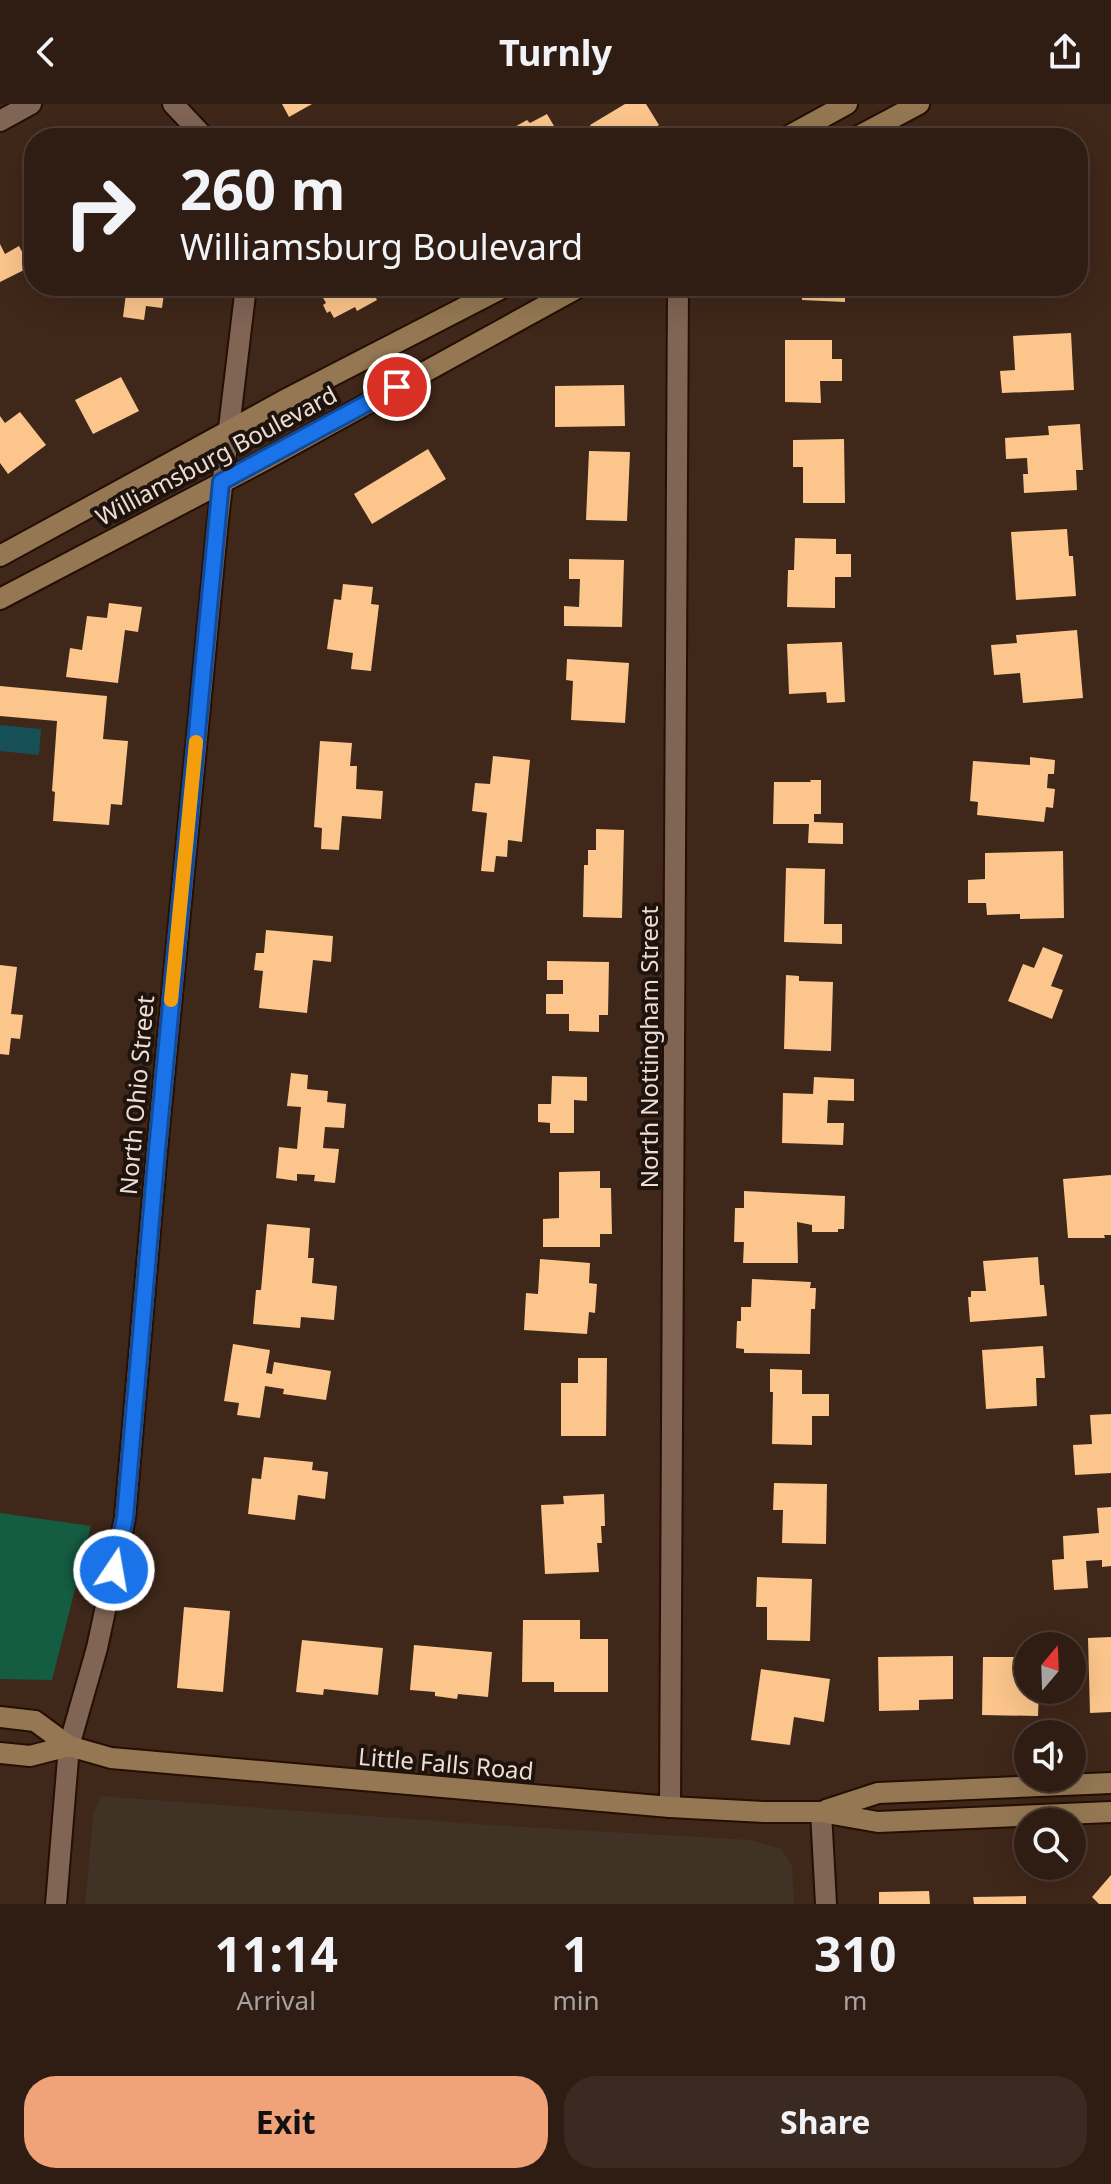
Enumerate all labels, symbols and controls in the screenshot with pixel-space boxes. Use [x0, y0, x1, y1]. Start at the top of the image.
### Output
text: Turnly [499, 28, 612, 77]
icon: back [24, 30, 68, 74]
icon: share [1043, 30, 1087, 74]
text: 260 m [180, 150, 345, 226]
icon: right [48, 160, 152, 264]
text: Williamsburg Boulevard [180, 222, 583, 271]
pin [363, 353, 431, 421]
icon: arrive [375, 365, 419, 409]
street label: Williamsburg Boulevard [90, 377, 342, 533]
street label: North Nottingham Street [632, 906, 665, 1188]
street label: North Ohio Street [111, 994, 161, 1196]
position arrow [72, 1528, 156, 1612]
north arrow [1014, 1632, 1086, 1704]
map controls [1014, 1632, 1086, 1880]
button: sound [1014, 1720, 1086, 1792]
street label: Little Falls Road [357, 1739, 535, 1787]
button: search [1014, 1808, 1086, 1880]
text: 11:14 [215, 1921, 338, 1986]
text: 1 [562, 1921, 590, 1986]
text: 310 [814, 1921, 896, 1986]
text: Arrival [237, 1982, 316, 2018]
text: min [552, 1982, 600, 2018]
text: m [843, 1982, 867, 2018]
button: Exit [24, 2076, 548, 2168]
button: Share [564, 2076, 1087, 2168]

